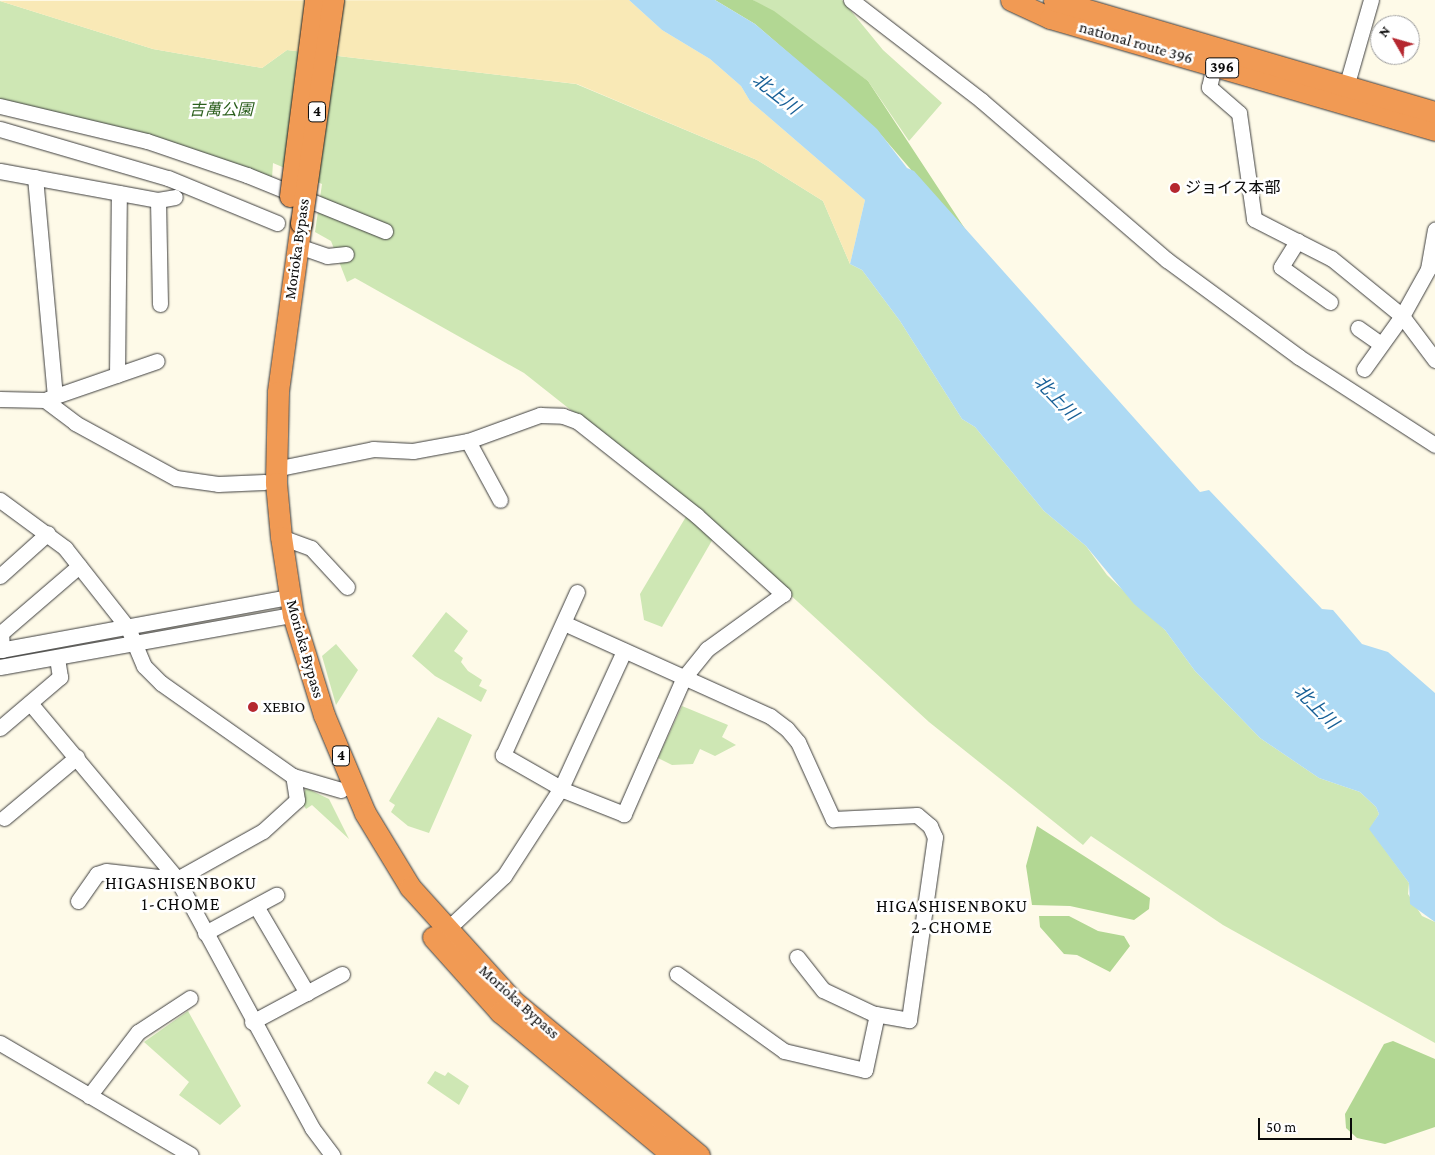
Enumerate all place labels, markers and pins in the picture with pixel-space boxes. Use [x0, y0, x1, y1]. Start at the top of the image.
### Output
place label: ジョイス本部 [1185, 178, 1281, 198]
marker: ジョイス本部 [1169, 182, 1181, 194]
place label: XEBIO [263, 697, 305, 717]
marker: XEBIO [247, 701, 259, 713]

